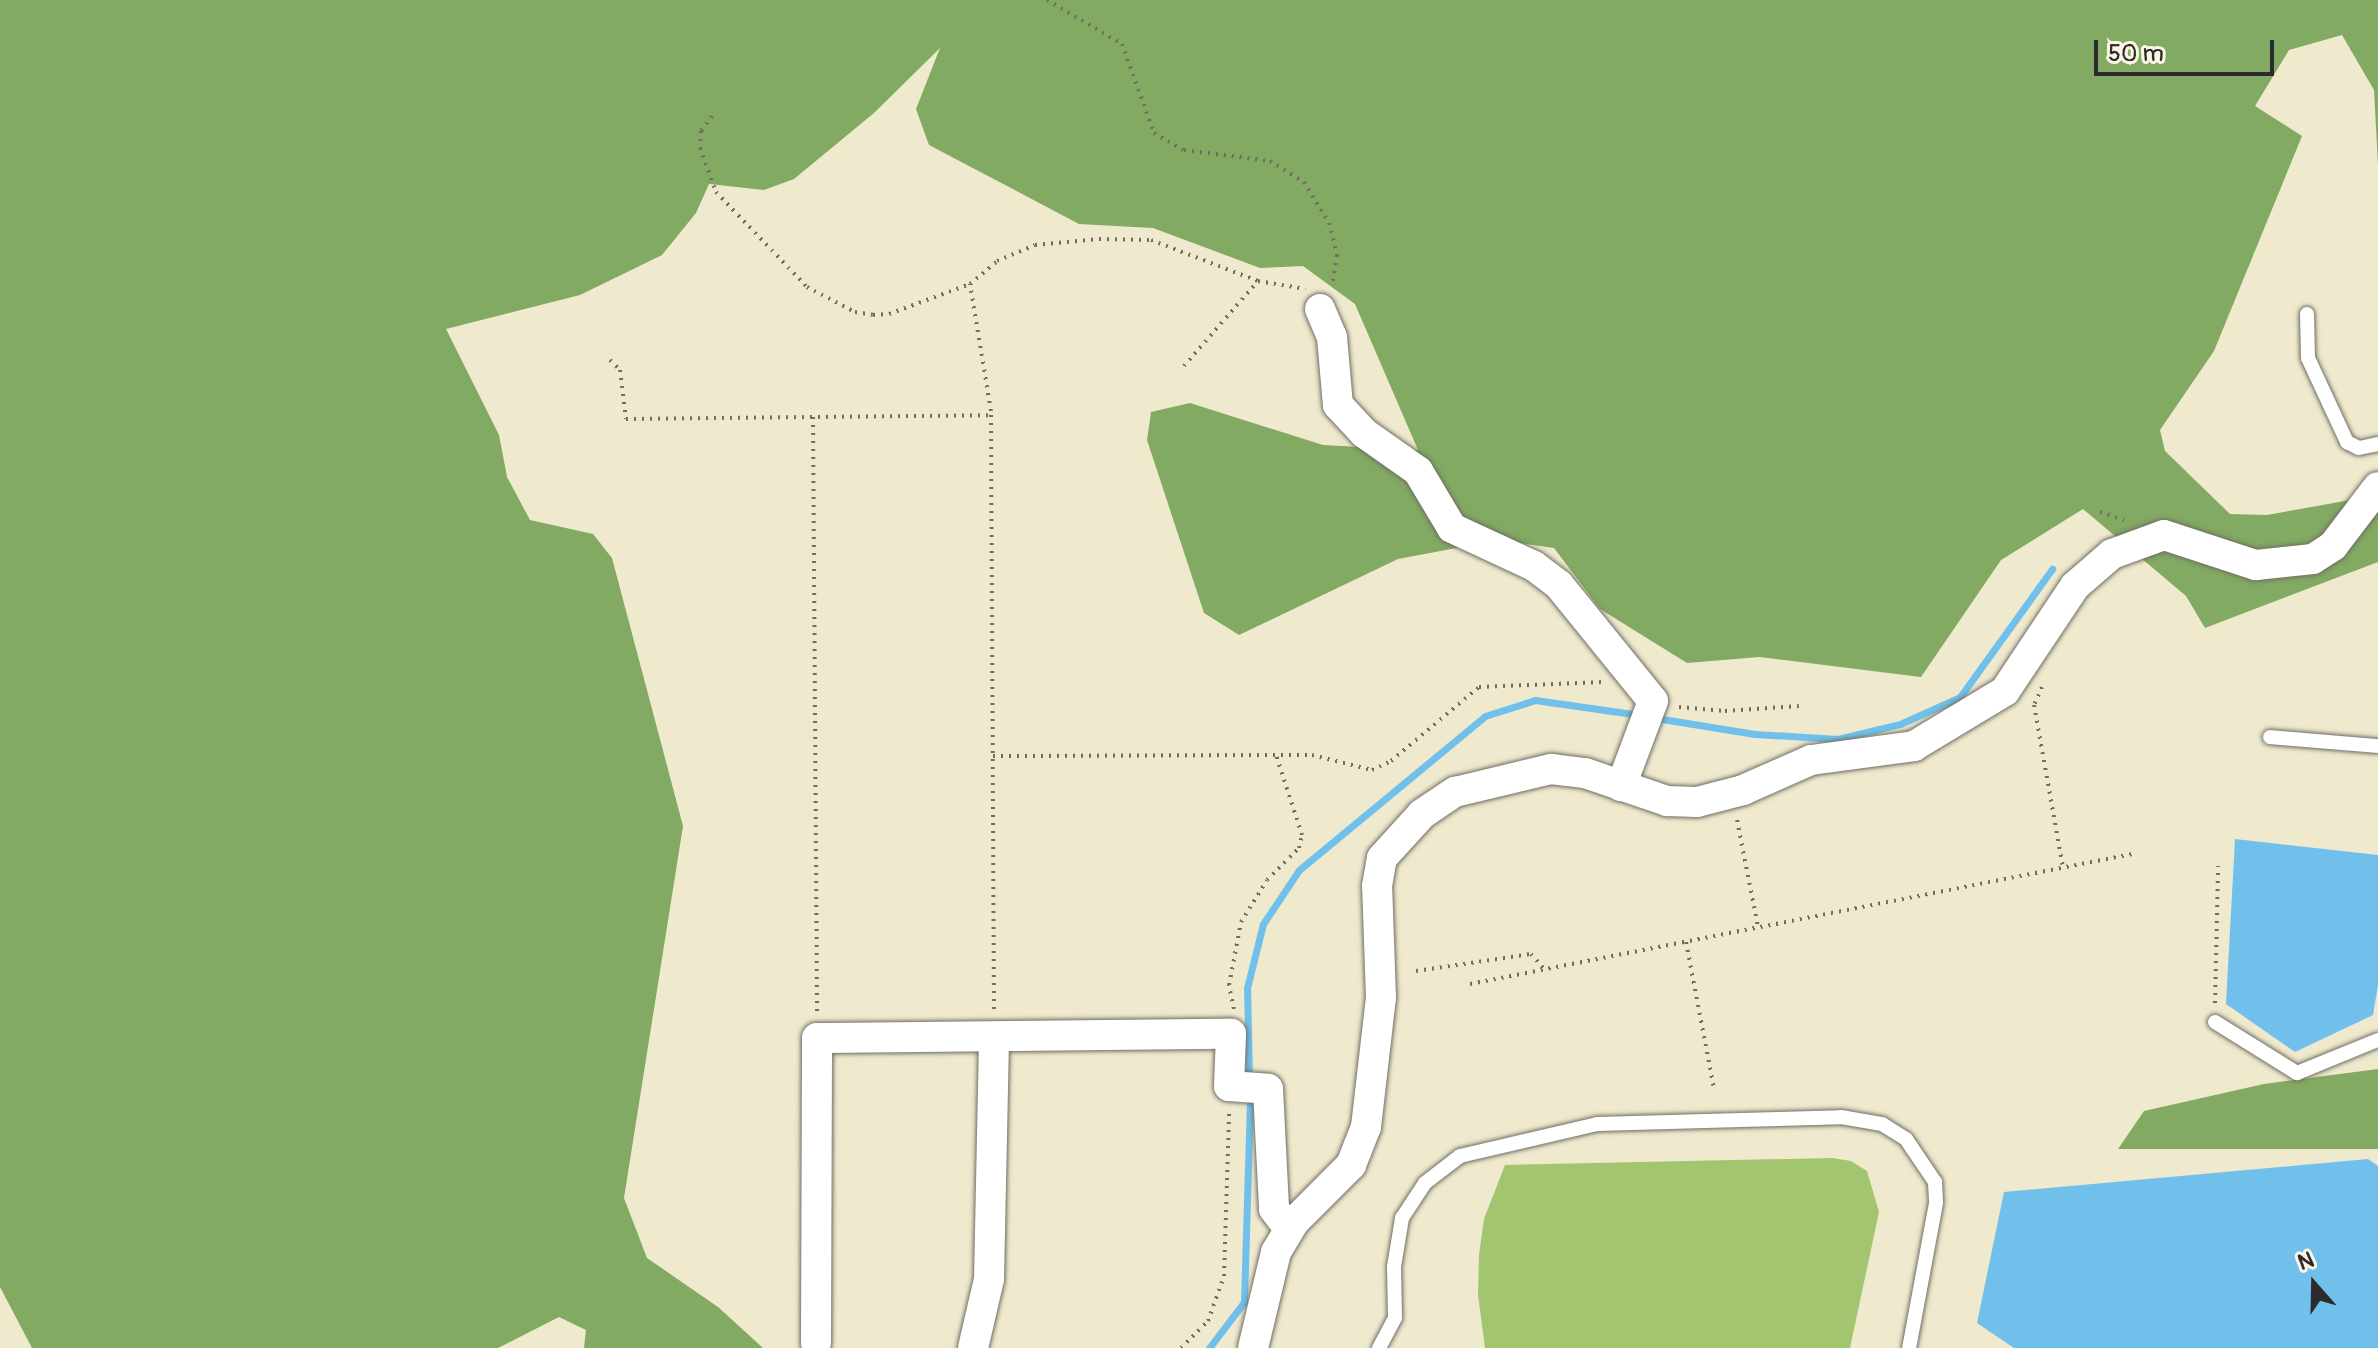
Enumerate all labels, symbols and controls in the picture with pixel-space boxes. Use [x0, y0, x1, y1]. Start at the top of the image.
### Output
scale bar [2098, 24, 2278, 74]
text: 50 m [2108, 39, 2164, 68]
north arrow [2274, 1244, 2354, 1324]
text: N [2294, 1246, 2318, 1277]

